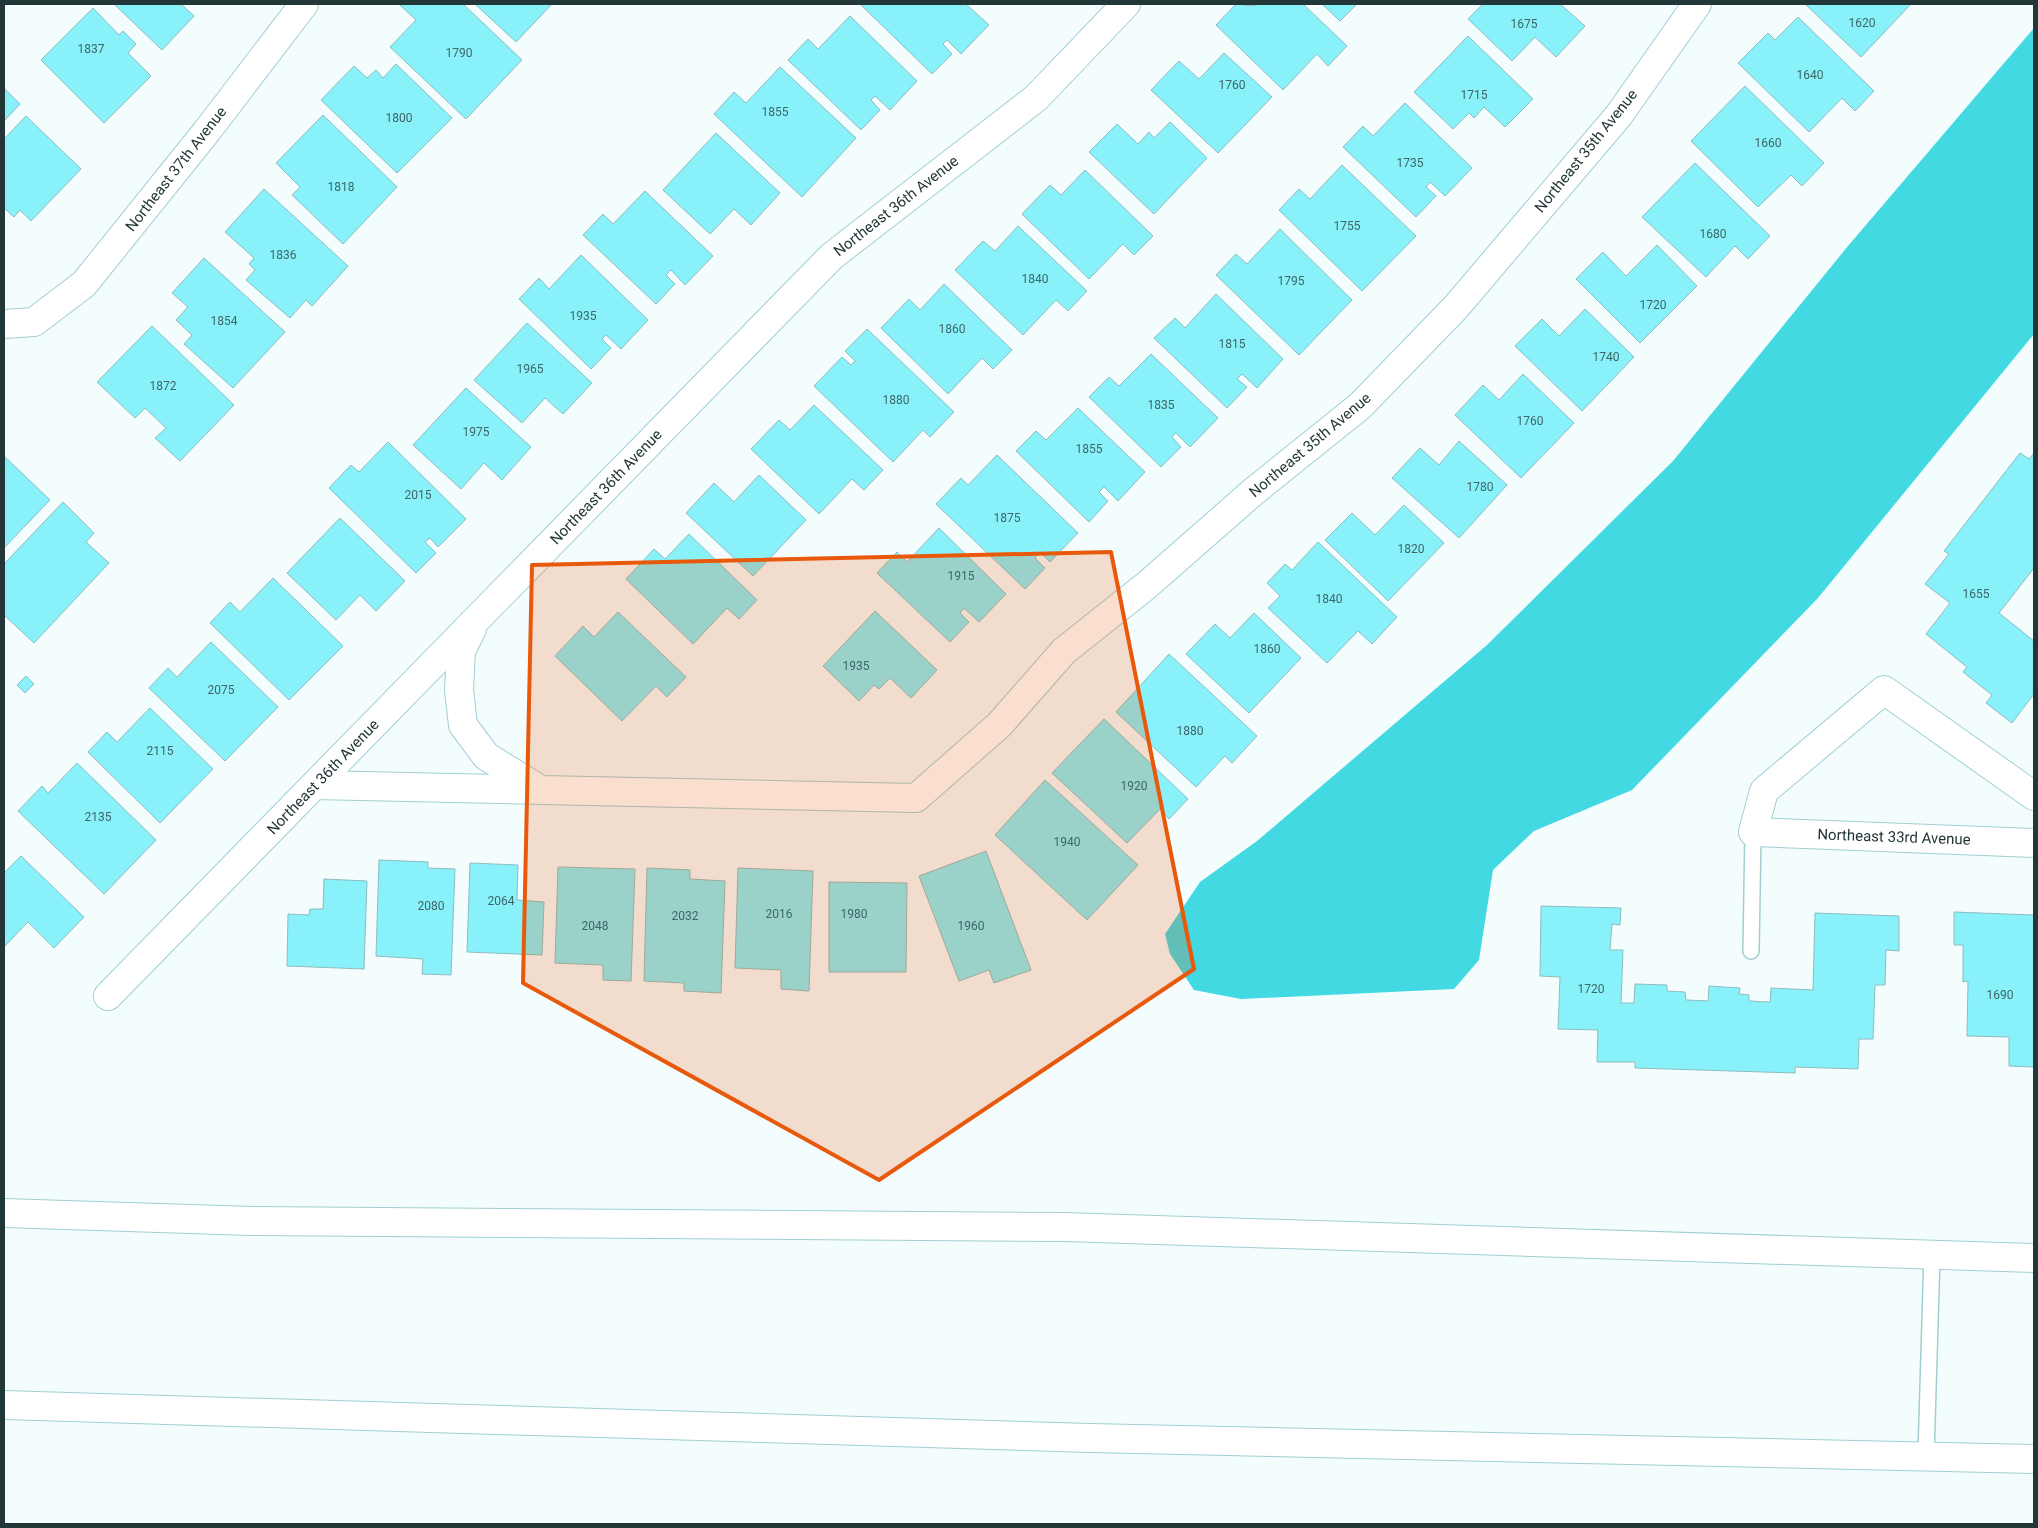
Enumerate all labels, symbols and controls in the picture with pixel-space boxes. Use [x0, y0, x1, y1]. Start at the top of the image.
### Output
house number: 1620 [1849, 16, 1876, 30]
house number: 1675 [1511, 17, 1538, 31]
house number: 1837 [78, 42, 105, 56]
house number: 1790 [446, 46, 473, 60]
house number: 1640 [1797, 68, 1824, 82]
house number: 1760 [1219, 78, 1246, 92]
street label: Northeast 35th Avenue [1531, 86, 1641, 216]
house number: 1715 [1461, 88, 1488, 102]
street label: Northeast 37th Avenue [122, 103, 230, 235]
house number: 1855 [762, 105, 789, 119]
house number: 1800 [386, 111, 413, 125]
house number: 1660 [1755, 136, 1782, 150]
street label: Northeast 36th Avenue [830, 152, 962, 260]
house number: 1735 [1397, 156, 1424, 170]
house number: 1818 [328, 180, 355, 194]
house number: 1755 [1334, 219, 1361, 233]
house number: 1680 [1700, 227, 1727, 241]
house number: 1836 [270, 248, 297, 262]
house number: 1840 [1022, 272, 1049, 286]
house number: 1795 [1278, 274, 1305, 288]
house number: 1720 [1640, 298, 1667, 312]
house number: 1935 [570, 309, 597, 323]
house number: 1854 [211, 314, 238, 328]
house number: 1860 [939, 322, 966, 336]
house number: 1815 [1219, 337, 1246, 351]
house number: 1740 [1593, 350, 1620, 364]
house number: 1965 [517, 362, 544, 376]
house number: 1872 [150, 379, 177, 393]
street label: Northeast 35th Avenue [1246, 389, 1374, 501]
house number: 1880 [883, 393, 910, 407]
house number: 1835 [1148, 398, 1175, 412]
house number: 1760 [1517, 414, 1544, 428]
house number: 1975 [463, 425, 490, 439]
street label: Northeast 36th Avenue [546, 426, 666, 548]
house number: 1855 [1076, 442, 1103, 456]
house number: 1780 [1467, 480, 1494, 494]
house number: 2015 [405, 488, 432, 502]
house number: 1875 [994, 511, 1021, 525]
house number: 1820 [1398, 542, 1425, 556]
house number: 1915 [948, 569, 975, 583]
house number: 1655 [1963, 587, 1990, 601]
house number: 1840 [1316, 592, 1343, 606]
house number: 1860 [1254, 642, 1281, 656]
house number: 1935 [843, 659, 870, 673]
house number: 2075 [208, 683, 235, 697]
street label: Northeast 36th Avenue [263, 716, 383, 838]
house number: 1880 [1177, 724, 1204, 738]
house number: 2115 [147, 744, 174, 758]
house number: 1920 [1121, 779, 1148, 793]
house number: 2135 [85, 810, 112, 824]
street label: Northeast 33rd Avenue [1817, 825, 1971, 849]
house number: 1940 [1054, 835, 1081, 849]
house number: 2064 [488, 894, 515, 908]
house number: 2080 [418, 899, 445, 913]
house number: 2016 [766, 907, 793, 921]
house number: 1980 [841, 907, 868, 921]
house number: 2032 [672, 909, 699, 923]
house number: 2048 [582, 919, 609, 933]
house number: 1960 [958, 919, 985, 933]
house number: 1720 [1578, 982, 1605, 996]
house number: 1690 [1987, 988, 2014, 1002]

